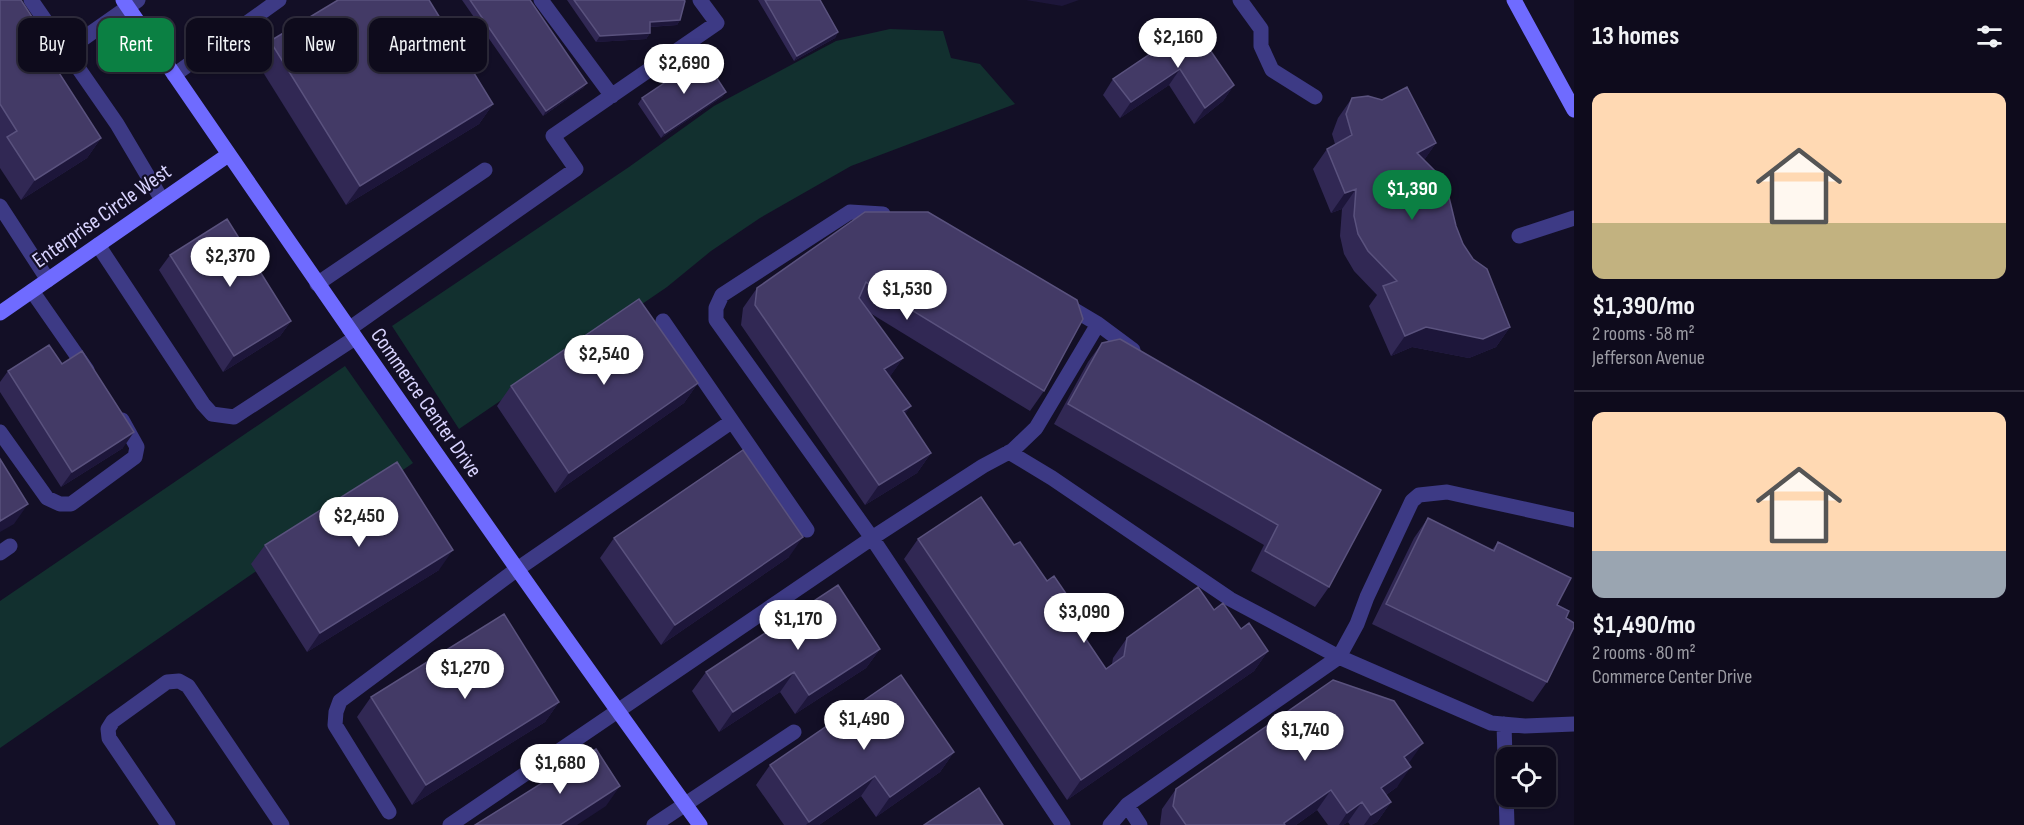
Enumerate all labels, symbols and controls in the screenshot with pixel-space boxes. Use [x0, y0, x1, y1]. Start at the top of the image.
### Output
chip: Buy [18, 18, 86, 72]
chip: Rent [98, 18, 174, 72]
chip: Filters [186, 18, 272, 72]
chip: New [284, 18, 357, 72]
chip: Apartment [369, 18, 487, 72]
pin: $2,160 [1129, 18, 1227, 69]
icon: filters [1973, 20, 2006, 53]
text: 13 homes [1592, 21, 1679, 52]
text: $2,160 [1153, 25, 1203, 49]
pin: $2,690 [635, 44, 733, 95]
text: $2,690 [658, 51, 710, 75]
icon: home [1745, 132, 1853, 240]
street label: Enterprise Circle West [27, 158, 177, 274]
pin: $1,390 [1363, 170, 1461, 221]
text: $1,390 [1386, 177, 1438, 201]
pin: $2,370 [181, 237, 279, 288]
text: $2,370 [205, 244, 255, 268]
pin: $1,530 [858, 270, 956, 321]
text: $1,530 [882, 277, 932, 301]
text: $1,390/mo [1592, 291, 1695, 322]
text: 2 rooms · 58 m² [1592, 322, 1695, 346]
street label: Commerce Center Drive [364, 323, 487, 483]
pin: $2,540 [555, 335, 653, 386]
text: $2,540 [578, 342, 630, 366]
text: Jefferson Avenue [1592, 346, 1705, 370]
icon: home [1745, 451, 1853, 559]
pin: $2,450 [310, 497, 408, 548]
text: $2,450 [333, 504, 385, 528]
pin: $3,090 [1035, 593, 1133, 644]
pin: $1,170 [749, 600, 847, 651]
text: $3,090 [1058, 600, 1110, 624]
text: $1,170 [773, 607, 823, 631]
text: $1,490/mo [1592, 610, 1696, 641]
text: 2 rooms · 80 m² [1592, 641, 1696, 665]
pin: $1,270 [416, 649, 514, 700]
text: $1,270 [440, 656, 490, 680]
text: Commerce Center Drive [1592, 665, 1752, 689]
pin: $1,490 [815, 700, 913, 751]
text: $1,490 [838, 707, 890, 731]
pin: $1,740 [1256, 711, 1354, 762]
text: $1,740 [1281, 718, 1329, 742]
pin: $1,680 [511, 744, 609, 795]
map controls [1496, 747, 1556, 807]
button: locate [1496, 747, 1556, 807]
text: $1,680 [534, 751, 586, 775]

